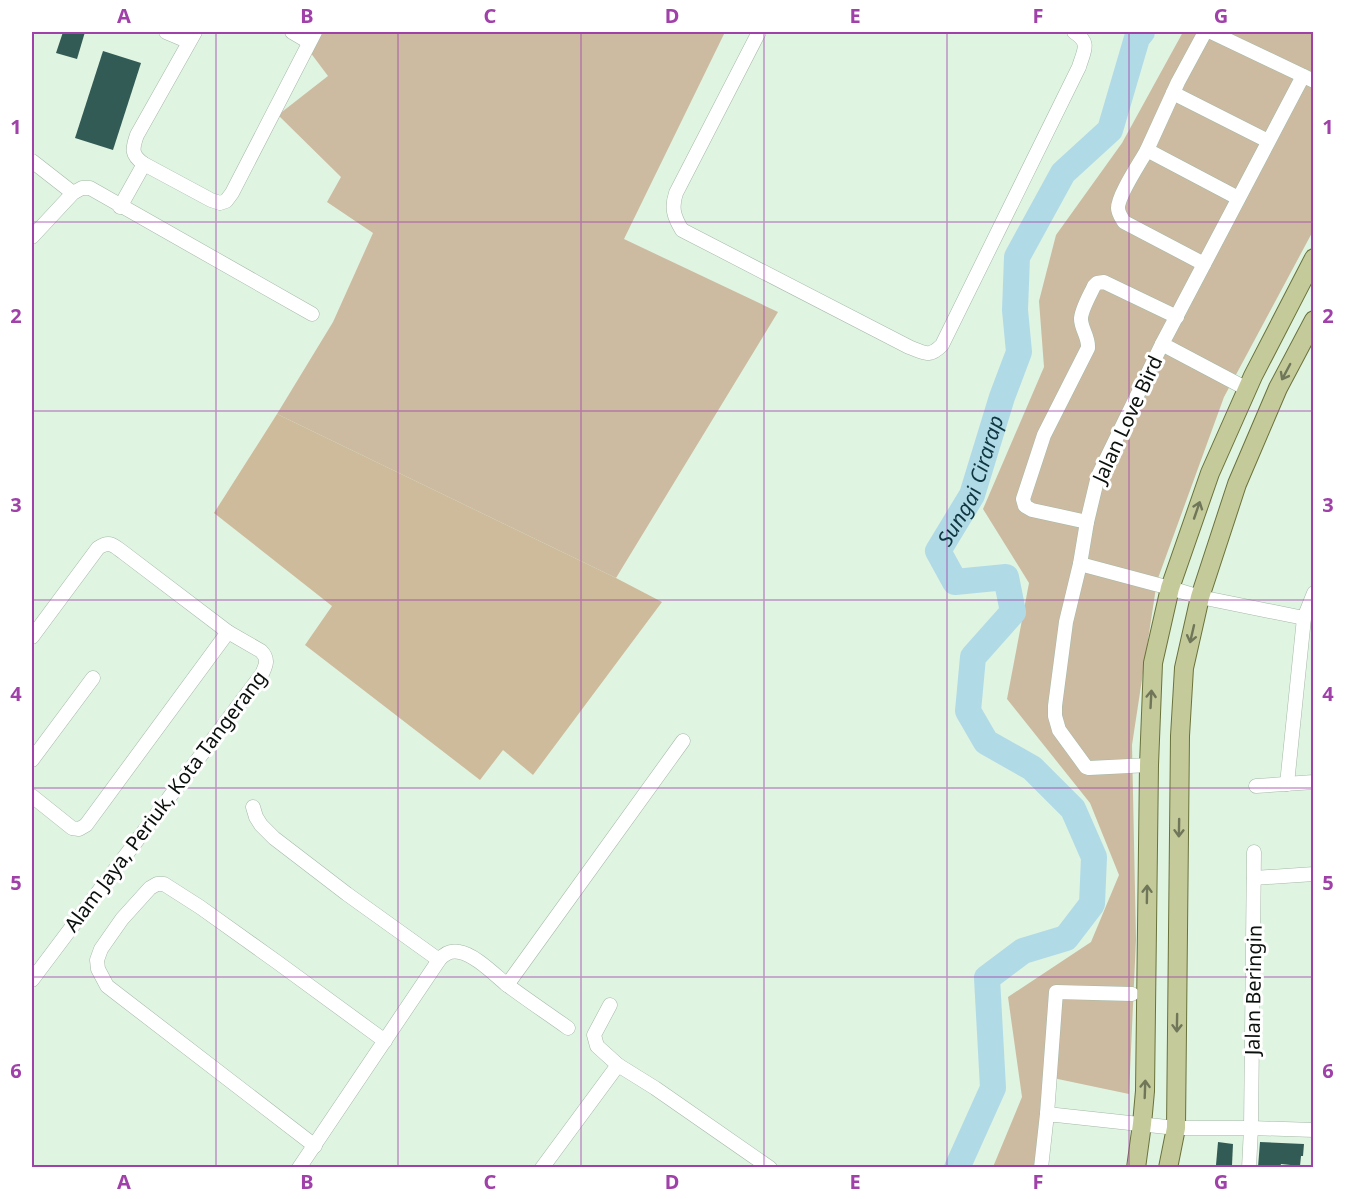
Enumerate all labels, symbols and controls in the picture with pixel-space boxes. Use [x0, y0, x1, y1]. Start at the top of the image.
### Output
text: A [117, 2, 131, 29]
text: B [300, 2, 314, 29]
text: C [484, 2, 497, 29]
text: D [665, 2, 679, 29]
text: E [849, 2, 861, 29]
text: F [1033, 2, 1043, 29]
text: G [1214, 2, 1228, 29]
text: 1 [10, 113, 22, 140]
text: 1 [1322, 113, 1334, 140]
text: 2 [10, 302, 22, 329]
text: 2 [1322, 302, 1334, 329]
street label: Jalan Love Bird [1085, 351, 1168, 489]
one-way arrow [1280, 363, 1292, 380]
water label: Sungai Cirarap [931, 412, 1010, 551]
text: 3 [10, 491, 22, 518]
text: 3 [1322, 491, 1334, 518]
one-way arrow [1193, 501, 1204, 520]
one-way arrow [1185, 624, 1197, 643]
street label: Alam Jaya, Periuk, Kota Tangerang [58, 665, 272, 937]
text: 4 [10, 680, 22, 707]
text: 4 [1322, 680, 1334, 707]
one-way arrow [1146, 689, 1157, 709]
one-way arrow [1173, 817, 1185, 837]
text: 5 [10, 869, 22, 896]
text: 5 [1322, 869, 1334, 896]
one-way arrow [1141, 884, 1153, 904]
street label: Jalan Beringin [1238, 925, 1268, 1057]
one-way arrow [1171, 1012, 1183, 1032]
text: 6 [10, 1057, 22, 1084]
text: 6 [1322, 1057, 1334, 1084]
one-way arrow [1139, 1079, 1150, 1099]
text: A [117, 1168, 131, 1195]
text: B [300, 1168, 314, 1195]
text: C [484, 1168, 497, 1195]
text: D [665, 1168, 679, 1195]
text: E [849, 1168, 861, 1195]
text: F [1033, 1168, 1043, 1195]
text: G [1214, 1168, 1228, 1195]

